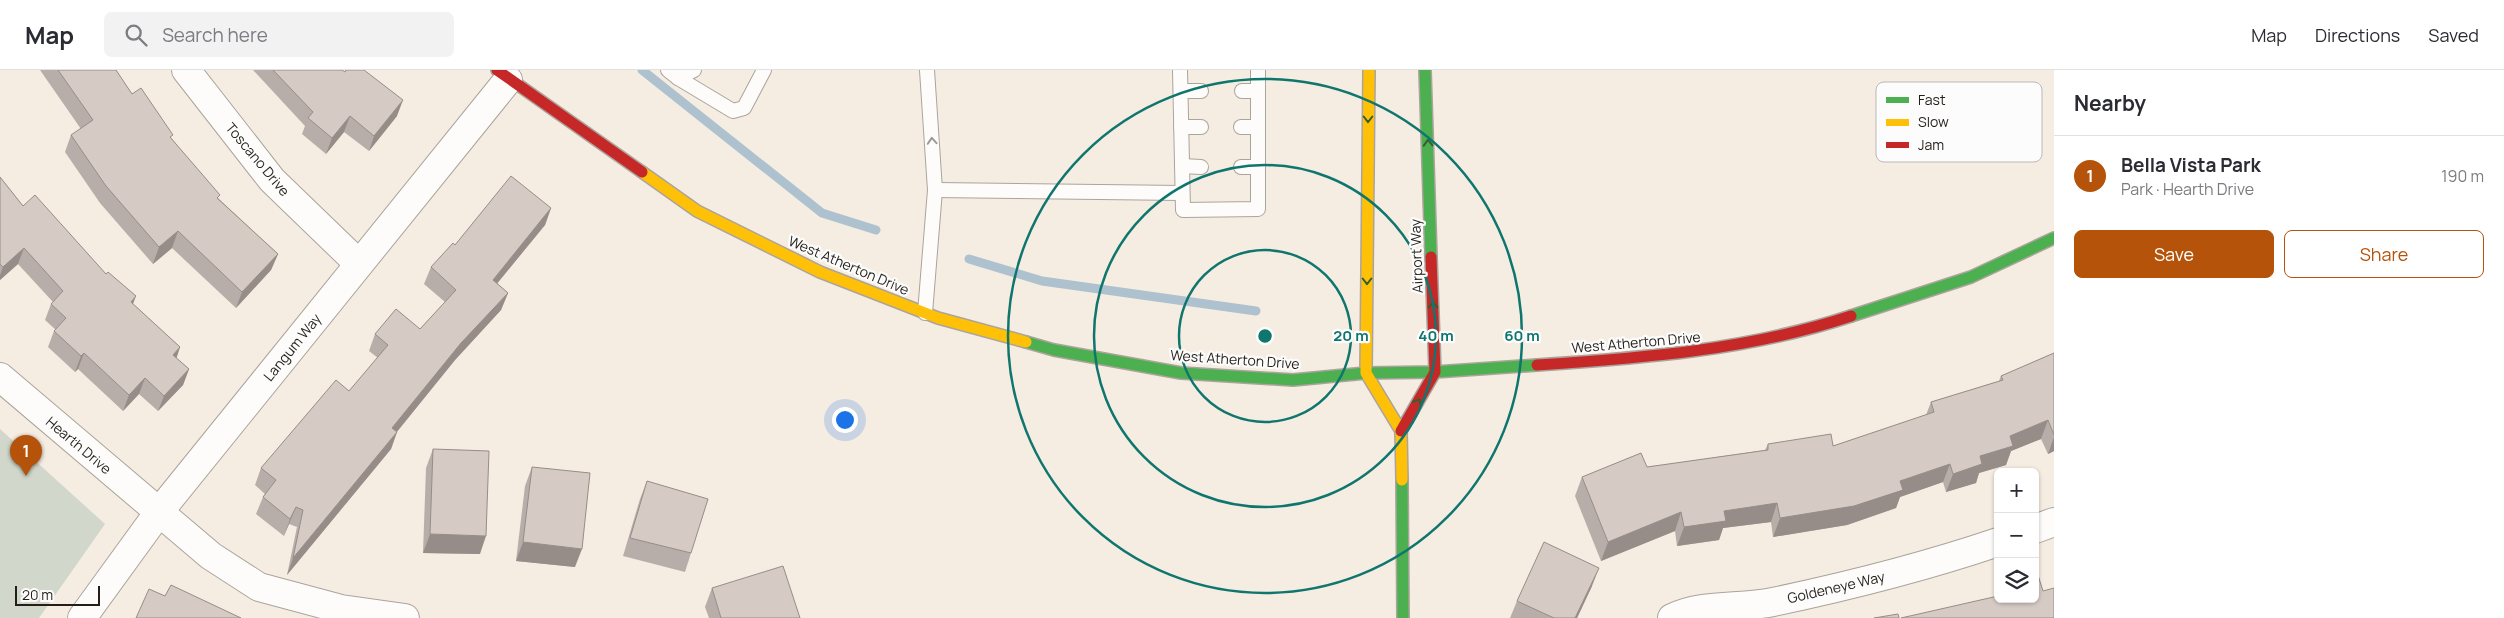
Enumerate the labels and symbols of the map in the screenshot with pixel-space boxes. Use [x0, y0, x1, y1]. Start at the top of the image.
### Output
legend [1876, 82, 2042, 162]
text: Fast [1918, 90, 1946, 109]
text: Slow [1918, 112, 1949, 131]
one-way arrow [1363, 115, 1373, 123]
street label: Toscano Drive [222, 118, 294, 200]
text: Jam [1918, 135, 1944, 154]
one-way arrow [926, 137, 937, 145]
one-way arrow [1422, 139, 1433, 147]
street label: Airport Way [1405, 218, 1427, 294]
street label: West Atherton Drive [786, 231, 912, 299]
one-way arrow [1362, 278, 1372, 285]
one-way arrow [1428, 301, 1438, 309]
street label: Langum Way [259, 309, 325, 385]
text: 20 m [1333, 325, 1369, 346]
text: 40 m [1418, 325, 1454, 346]
text: 60 m [1504, 325, 1540, 346]
centre of rings [1256, 327, 1274, 345]
street label: West Atherton Drive [1571, 327, 1701, 357]
street label: West Atherton Drive [1170, 345, 1300, 373]
one-way arrow [1412, 398, 1422, 407]
your location [832, 407, 858, 433]
street label: Hearth Drive [42, 412, 116, 478]
pin: 1 [10, 435, 42, 476]
street label: Goldeneye Way [1785, 566, 1887, 607]
scale bar [15, 583, 100, 606]

